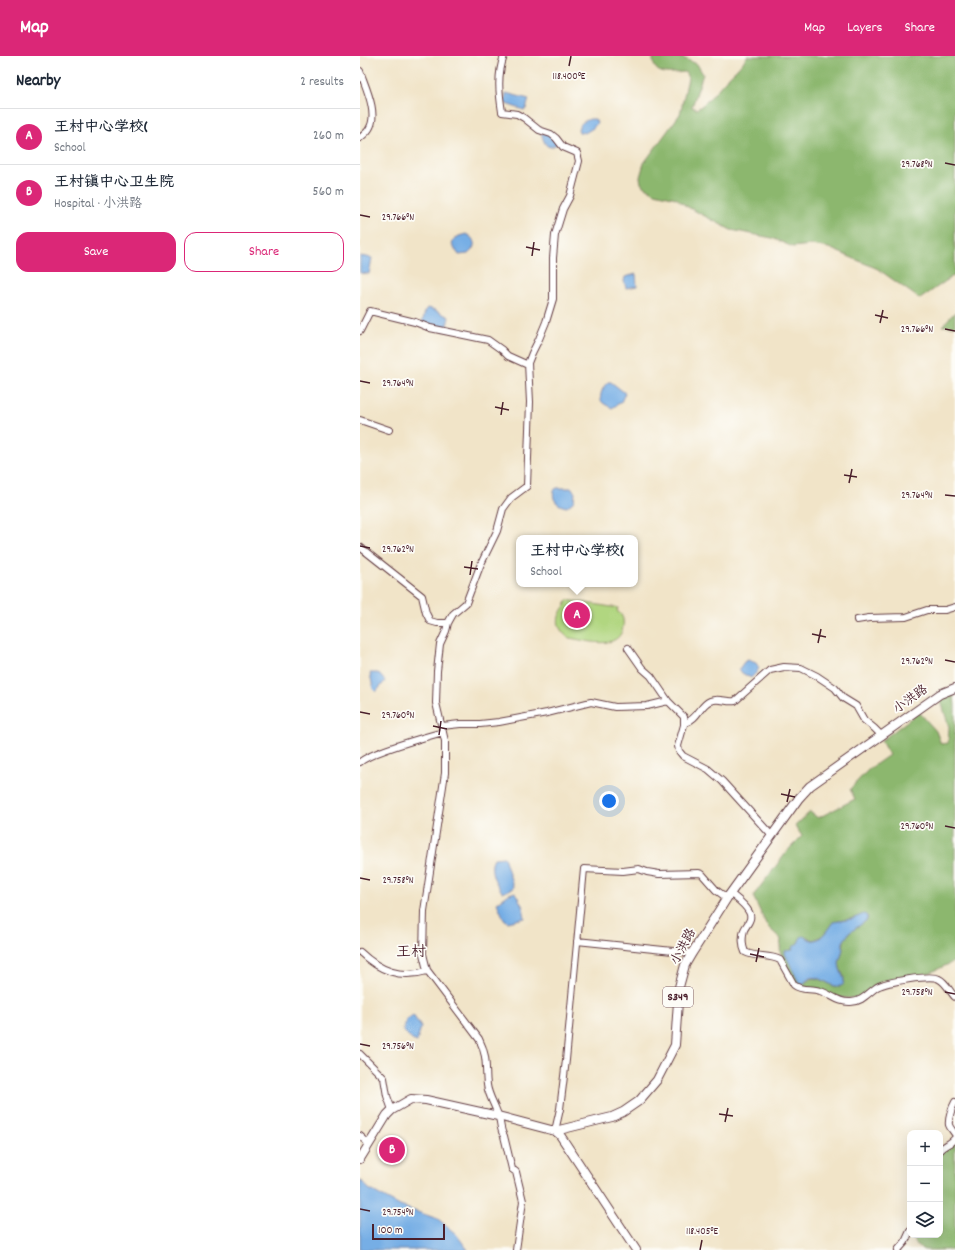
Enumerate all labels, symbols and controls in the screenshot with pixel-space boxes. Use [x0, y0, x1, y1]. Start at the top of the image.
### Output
text: Map [20, 15, 49, 42]
text: Map [804, 18, 825, 38]
text: Layers [847, 18, 882, 38]
text: Share [904, 18, 935, 38]
text: Nearby [16, 70, 60, 94]
text: 118.400°E [553, 70, 586, 84]
text: 2 results [300, 73, 344, 92]
text: 王村中心学校( [54, 117, 148, 139]
text: A [25, 127, 33, 146]
text: 260 m [313, 127, 344, 146]
text: School [54, 139, 86, 158]
text: 29.768°N [901, 158, 933, 172]
text: 王村镇中心卫生院 [54, 172, 174, 194]
text: B [26, 183, 32, 202]
text: 560 m [313, 183, 344, 202]
text: Hospital · 小洪路 [54, 195, 142, 214]
text: 29.766°N [382, 211, 414, 225]
button: Save [16, 232, 176, 272]
button: Share [184, 232, 344, 272]
text: 29.766°N [901, 323, 933, 337]
text: 29.764°N [382, 377, 414, 391]
text: 29.764°N [901, 489, 933, 503]
popup [516, 535, 638, 587]
text: 王村中心学校( [530, 541, 624, 563]
text: 29.762°N [382, 543, 414, 557]
text: School [530, 563, 562, 582]
pin: A [564, 600, 590, 630]
text: 29.762°N [901, 655, 933, 669]
street label: 小洪路 [890, 681, 932, 719]
text: 29.760°N [382, 709, 415, 723]
your location [599, 791, 619, 811]
text: 29.760°N [901, 820, 934, 834]
text: 29.758°N [382, 874, 414, 888]
street label: 小洪路 [666, 925, 702, 969]
district label: 王村 [396, 942, 426, 964]
text: 29.758°N [901, 986, 933, 1000]
road number: S349 [663, 987, 693, 1007]
text: 29.756°N [382, 1040, 414, 1054]
map controls [907, 1130, 943, 1238]
button: + [907, 1130, 943, 1166]
pin: B [379, 1135, 405, 1165]
button: − [907, 1166, 943, 1202]
button: layers [907, 1202, 943, 1238]
text: 29.754°N [382, 1206, 414, 1220]
scale bar [372, 1222, 445, 1241]
text: 100 m [378, 1223, 402, 1239]
text: 118.405°E [686, 1225, 718, 1239]

